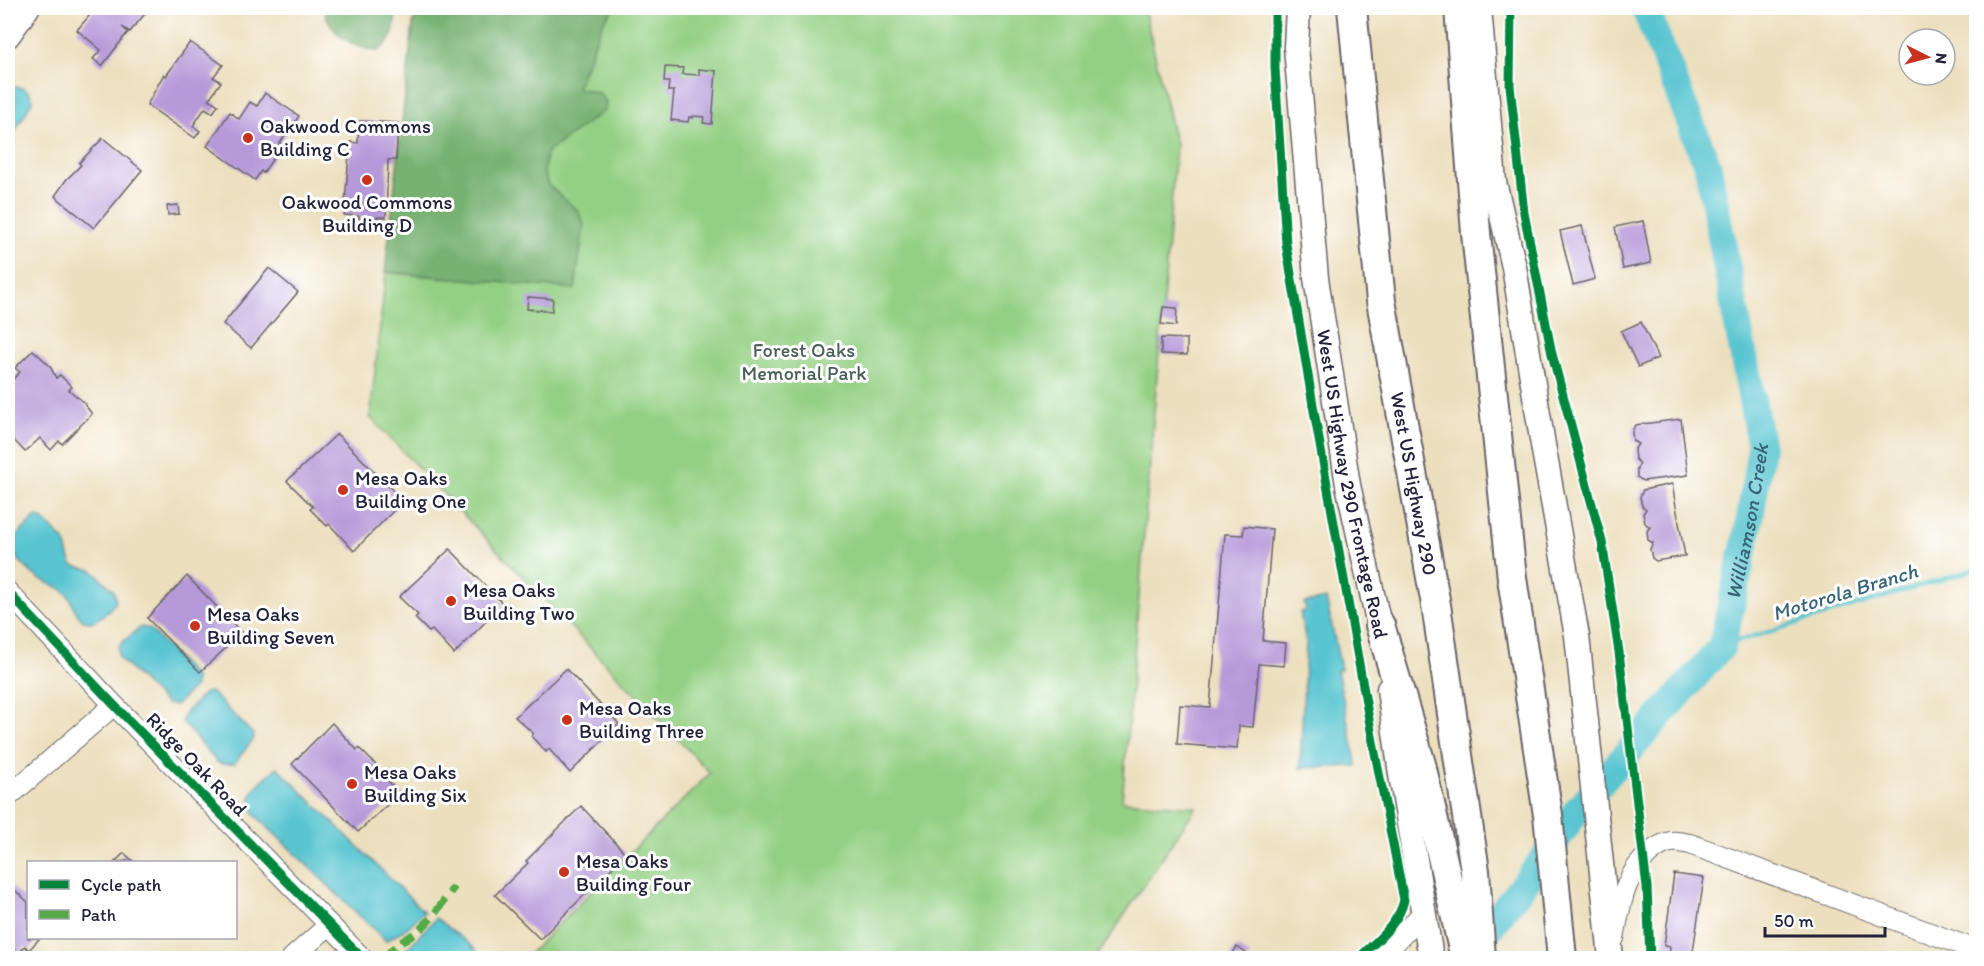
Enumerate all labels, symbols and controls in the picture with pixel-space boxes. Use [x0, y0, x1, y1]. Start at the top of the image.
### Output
north arrow [1897, 27, 1957, 87]
text: N [1931, 52, 1951, 65]
place label: Oakwood Commons Building C [260, 114, 431, 161]
marker: Oakwood Commons Building C [241, 131, 255, 145]
marker: Oakwood Commons Building D [360, 173, 374, 187]
place label: Oakwood Commons Building D [282, 190, 453, 237]
street label: West US Highway 290 Frontage Road [1312, 328, 1394, 641]
park label: Forest Oaks Memorial Park [742, 338, 866, 385]
street label: West US Highway 290 [1386, 390, 1442, 577]
water label: Williamson Creek [1720, 441, 1774, 602]
place label: Mesa Oaks Building One [355, 466, 466, 513]
marker: Mesa Oaks Building One [336, 483, 350, 497]
water label: Motorola Branch [1769, 557, 1921, 625]
place label: Mesa Oaks Building Two [463, 578, 575, 625]
marker: Mesa Oaks Building Two [444, 594, 458, 608]
place label: Mesa Oaks Building Seven [207, 602, 335, 649]
marker: Mesa Oaks Building Seven [188, 619, 202, 633]
place label: Mesa Oaks Building Three [579, 696, 704, 743]
street label: Ridge Oak Road [141, 707, 253, 821]
marker: Mesa Oaks Building Three [560, 713, 574, 727]
place label: Mesa Oaks Building Six [364, 760, 467, 807]
marker: Mesa Oaks Building Six [345, 777, 359, 791]
place label: Mesa Oaks Building Four [576, 849, 691, 896]
legend [27, 861, 237, 939]
marker: Mesa Oaks Building Four [557, 865, 571, 879]
text: Cycle path [81, 874, 162, 896]
scale bar [1765, 900, 1885, 938]
text: Path [81, 904, 116, 926]
text: 50 m [1774, 910, 1814, 932]

